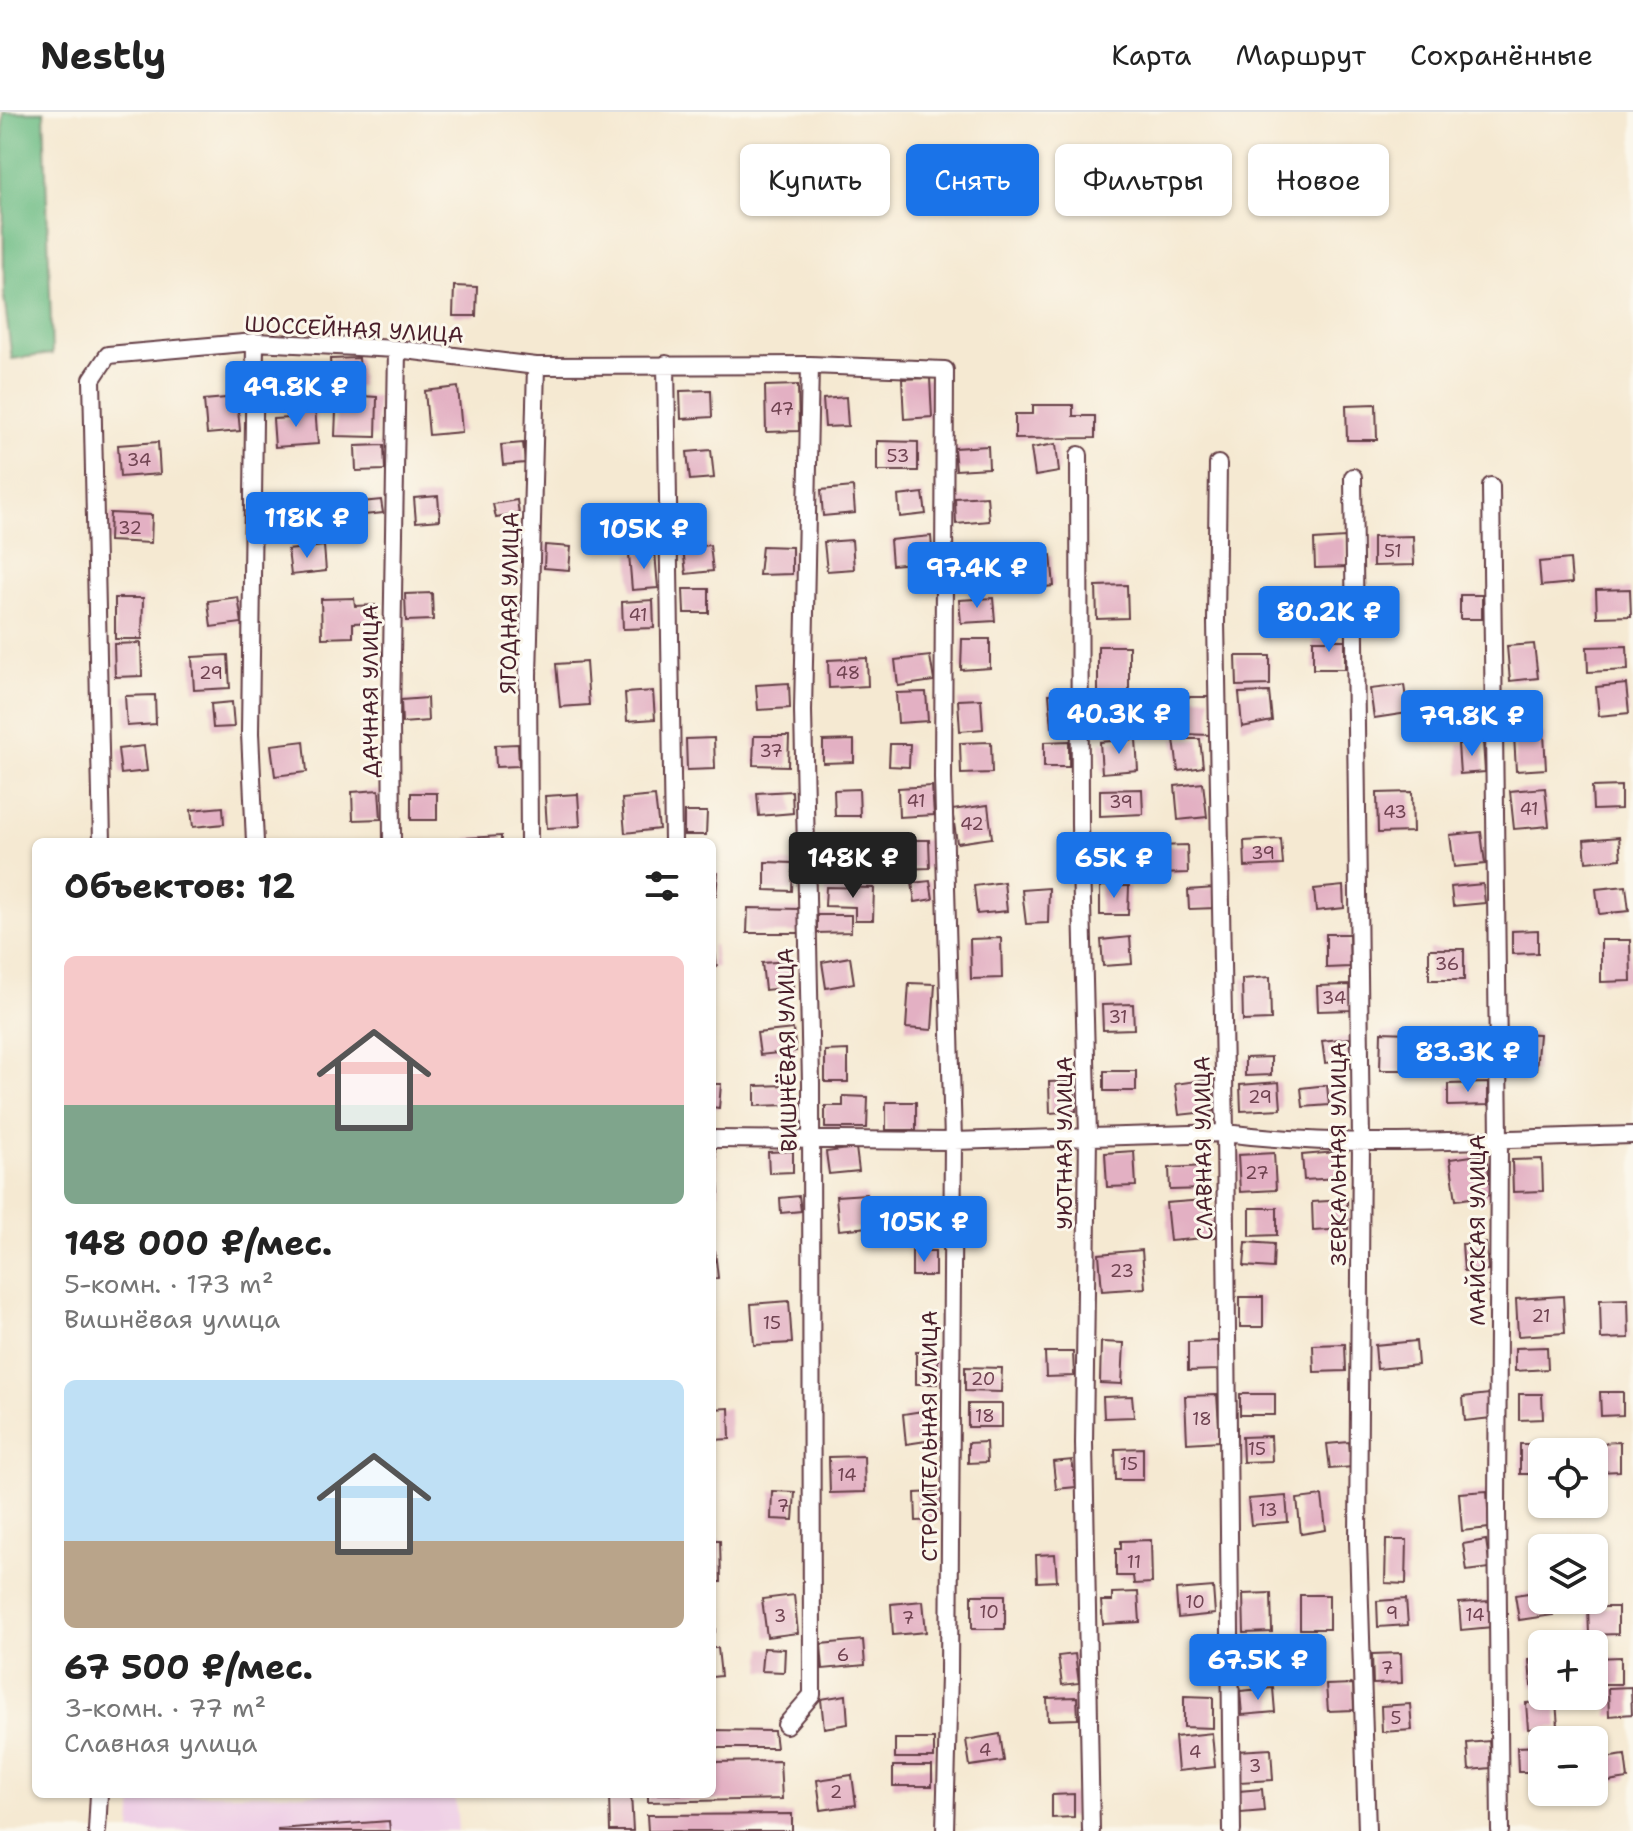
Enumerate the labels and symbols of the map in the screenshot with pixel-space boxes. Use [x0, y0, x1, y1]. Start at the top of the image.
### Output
street label: ШОССЕЙНАЯ УЛИЦА [244, 309, 464, 350]
pin: 49.8K ₽ [222, 361, 370, 429]
house number: 47 [770, 397, 794, 421]
house number: 53 [887, 444, 909, 468]
house number: 34 [127, 448, 151, 472]
pin: 118K ₽ [242, 492, 372, 560]
pin: 105K ₽ [579, 503, 709, 571]
street label: ЯГОДНАЯ УЛИЦА [493, 512, 526, 694]
house number: 32 [118, 516, 142, 540]
house number: 51 [1384, 539, 1402, 563]
pin: 97.4K ₽ [903, 542, 1051, 610]
pin: 80.2K ₽ [1255, 586, 1403, 654]
house number: 41 [628, 603, 648, 627]
street label: ДАЧНАЯ УЛИЦА [356, 605, 385, 777]
house number: 29 [199, 661, 223, 685]
house number: 48 [836, 661, 860, 685]
pin: 40.3K ₽ [1045, 688, 1193, 756]
pin: 79.8K ₽ [1398, 690, 1546, 758]
house number: 37 [759, 739, 783, 763]
house number: 41 [906, 789, 926, 813]
house number: 39 [1109, 790, 1133, 814]
house number: 41 [1519, 797, 1539, 821]
house number: 43 [1383, 800, 1407, 824]
house number: 42 [960, 812, 984, 836]
pin: 148K ₽ [788, 832, 918, 900]
pin: 65K ₽ [1058, 832, 1170, 900]
house number: 39 [1251, 841, 1275, 865]
street label: ВИШНЁВАЯ УЛИЦА [771, 948, 804, 1152]
house number: 36 [1435, 952, 1459, 976]
house number: 34 [1322, 986, 1346, 1010]
house number: 31 [1108, 1005, 1128, 1029]
pin: 83.3K ₽ [1394, 1026, 1542, 1094]
street label: ЗЕРКАЛЬНАЯ УЛИЦА [1324, 1042, 1353, 1266]
street label: УЮТНАЯ УЛИЦА [1050, 1056, 1079, 1230]
street label: СЛАВНАЯ УЛИЦА [1187, 1056, 1220, 1240]
house number: 29 [1248, 1085, 1272, 1109]
street label: МАЙСКАЯ УЛИЦА [1463, 1134, 1492, 1326]
house number: 27 [1245, 1161, 1269, 1185]
pin: 105K ₽ [859, 1196, 989, 1264]
house number: 23 [1110, 1259, 1134, 1283]
house number: 21 [1531, 1304, 1551, 1328]
street label: СТРОИТЕЛЬНАЯ УЛИЦА [915, 1310, 944, 1562]
house number: 15 [763, 1311, 781, 1335]
house number: 20 [971, 1367, 995, 1391]
house number: 18 [975, 1404, 995, 1428]
house number: 18 [1192, 1407, 1212, 1431]
house number: 15 [1248, 1437, 1266, 1461]
house number: 15 [1120, 1452, 1138, 1476]
house number: 14 [837, 1463, 857, 1487]
house number: 7 [777, 1494, 789, 1518]
house number: 13 [1258, 1498, 1278, 1522]
house number: 11 [1127, 1550, 1141, 1574]
house number: 10 [1185, 1590, 1205, 1614]
house number: 10 [979, 1600, 999, 1624]
house number: 9 [1386, 1601, 1398, 1625]
house number: 14 [1465, 1603, 1485, 1627]
house number: 3 [774, 1604, 786, 1628]
house number: 7 [902, 1606, 914, 1630]
pin: 67.5K ₽ [1184, 1634, 1332, 1702]
house number: 6 [837, 1643, 849, 1667]
house number: 7 [1381, 1656, 1393, 1680]
house number: 5 [1390, 1706, 1402, 1730]
house number: 4 [979, 1738, 991, 1762]
house number: 4 [1189, 1740, 1201, 1764]
house number: 3 [1249, 1754, 1261, 1778]
house number: 2 [830, 1780, 842, 1804]

